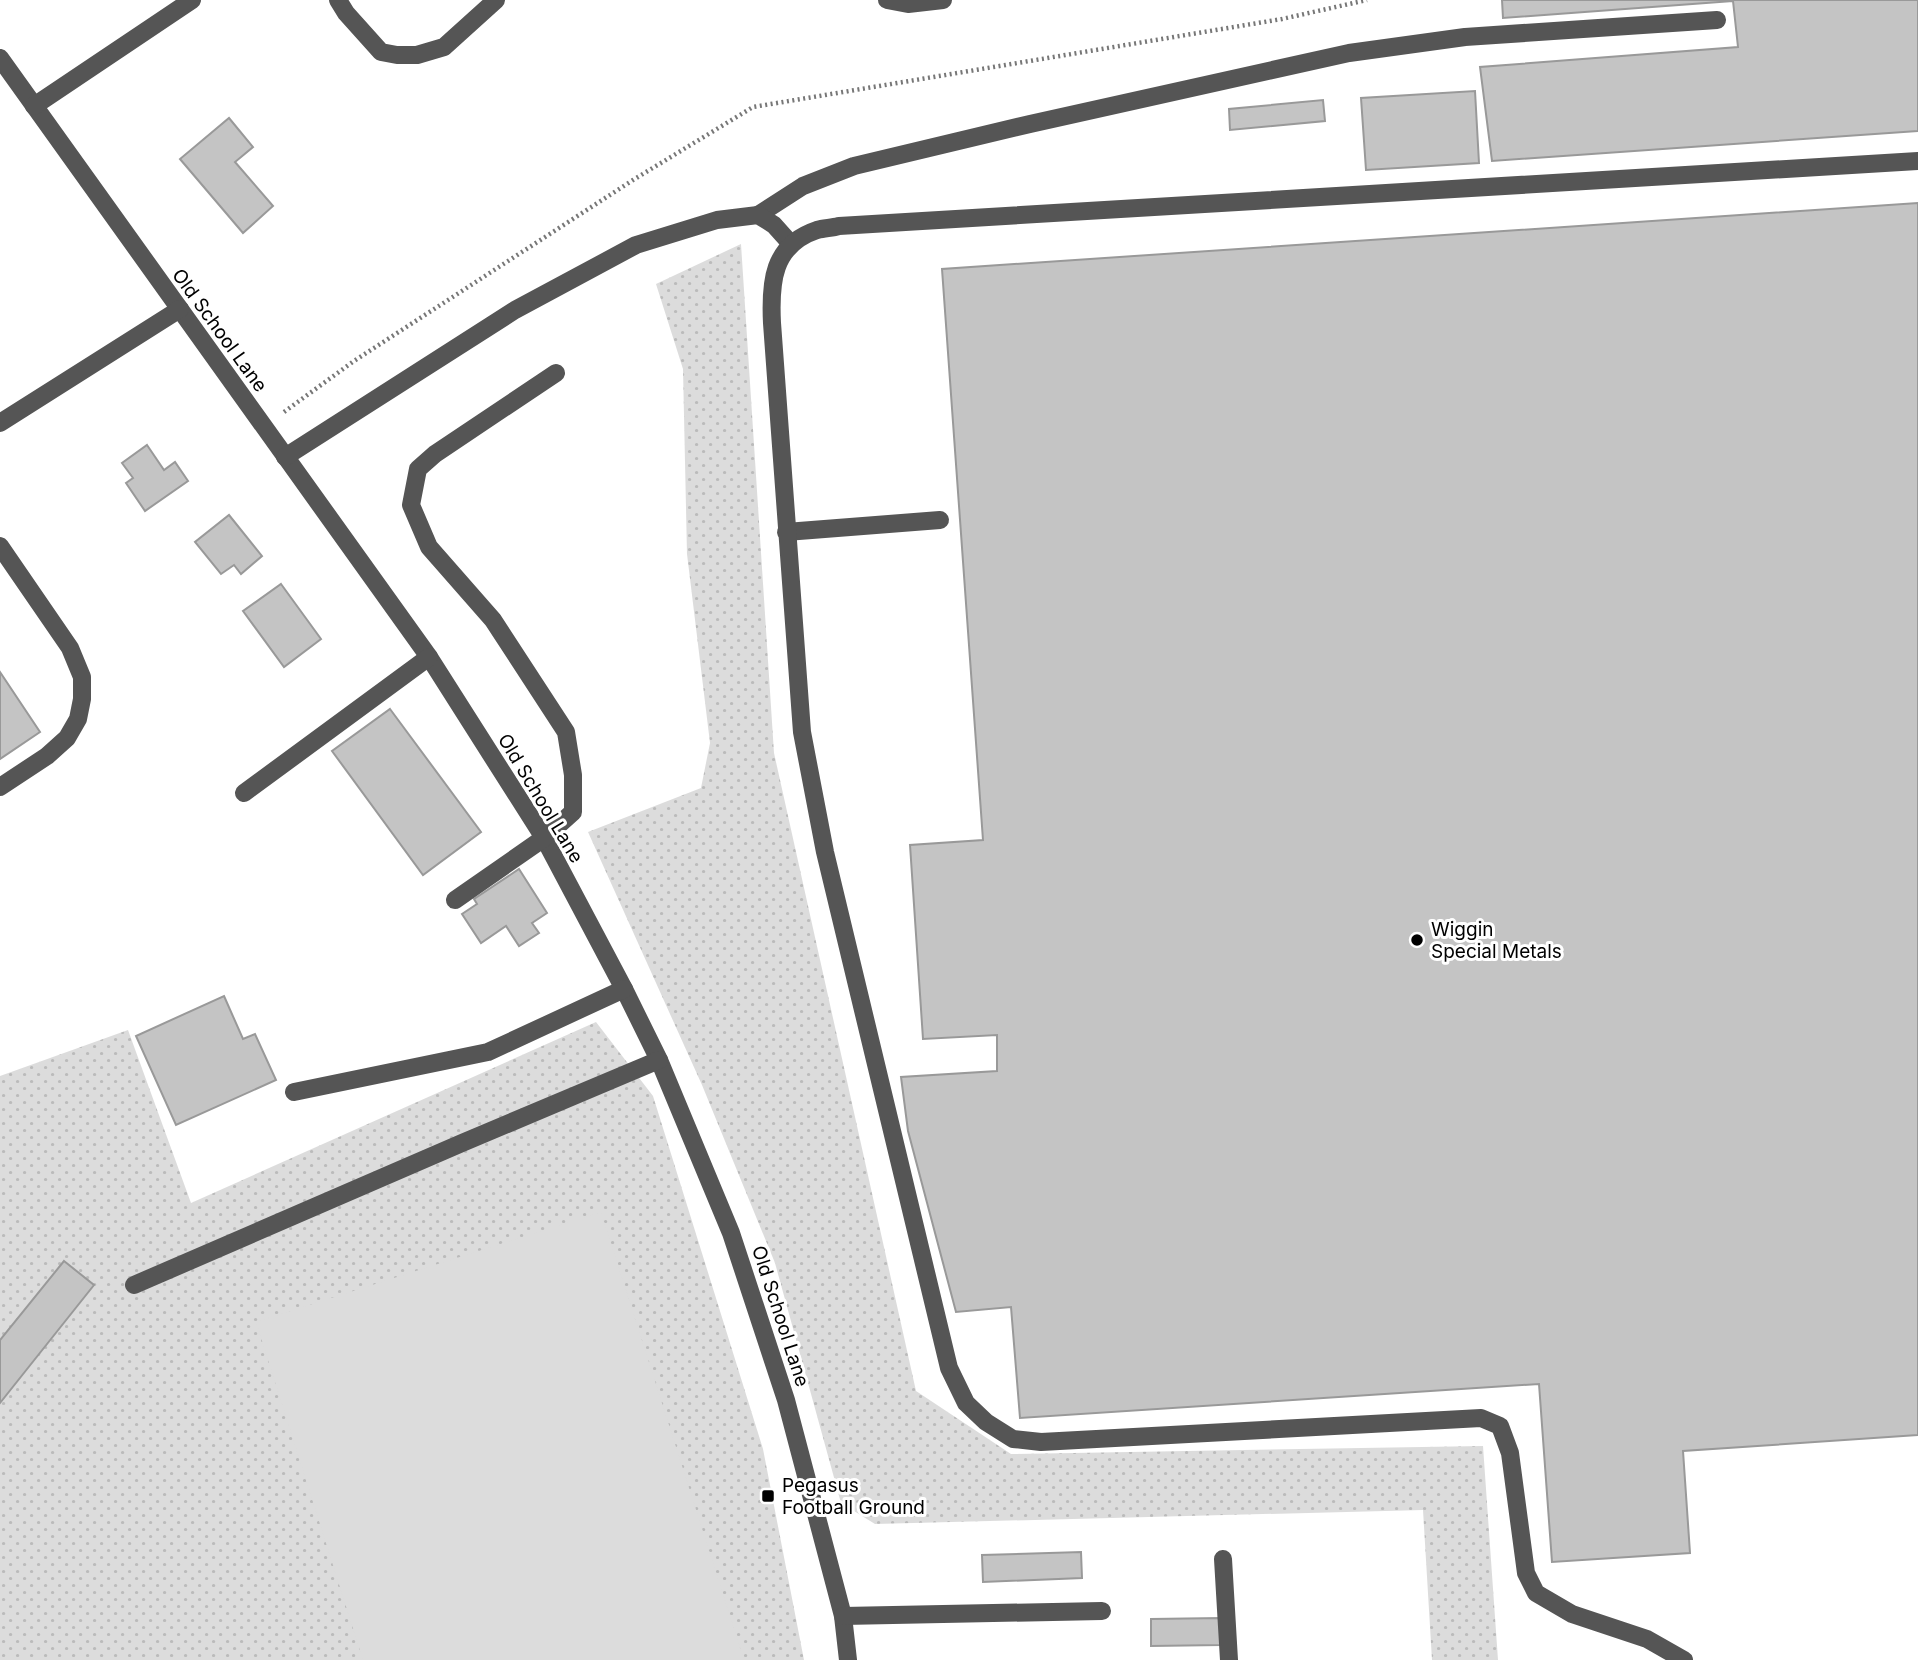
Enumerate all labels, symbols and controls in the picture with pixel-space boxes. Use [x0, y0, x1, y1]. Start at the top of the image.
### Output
street label: Old School Lane [167, 264, 272, 396]
street label: Old School Lane [493, 729, 588, 867]
place label: Wiggin Special Metals [1431, 918, 1562, 963]
marker: Wiggin Special Metals [1409, 932, 1425, 948]
street label: Old School Lane [747, 1243, 814, 1390]
place label: Pegasus Football Ground [782, 1474, 925, 1519]
marker: Pegasus Football Ground [760, 1488, 776, 1504]

